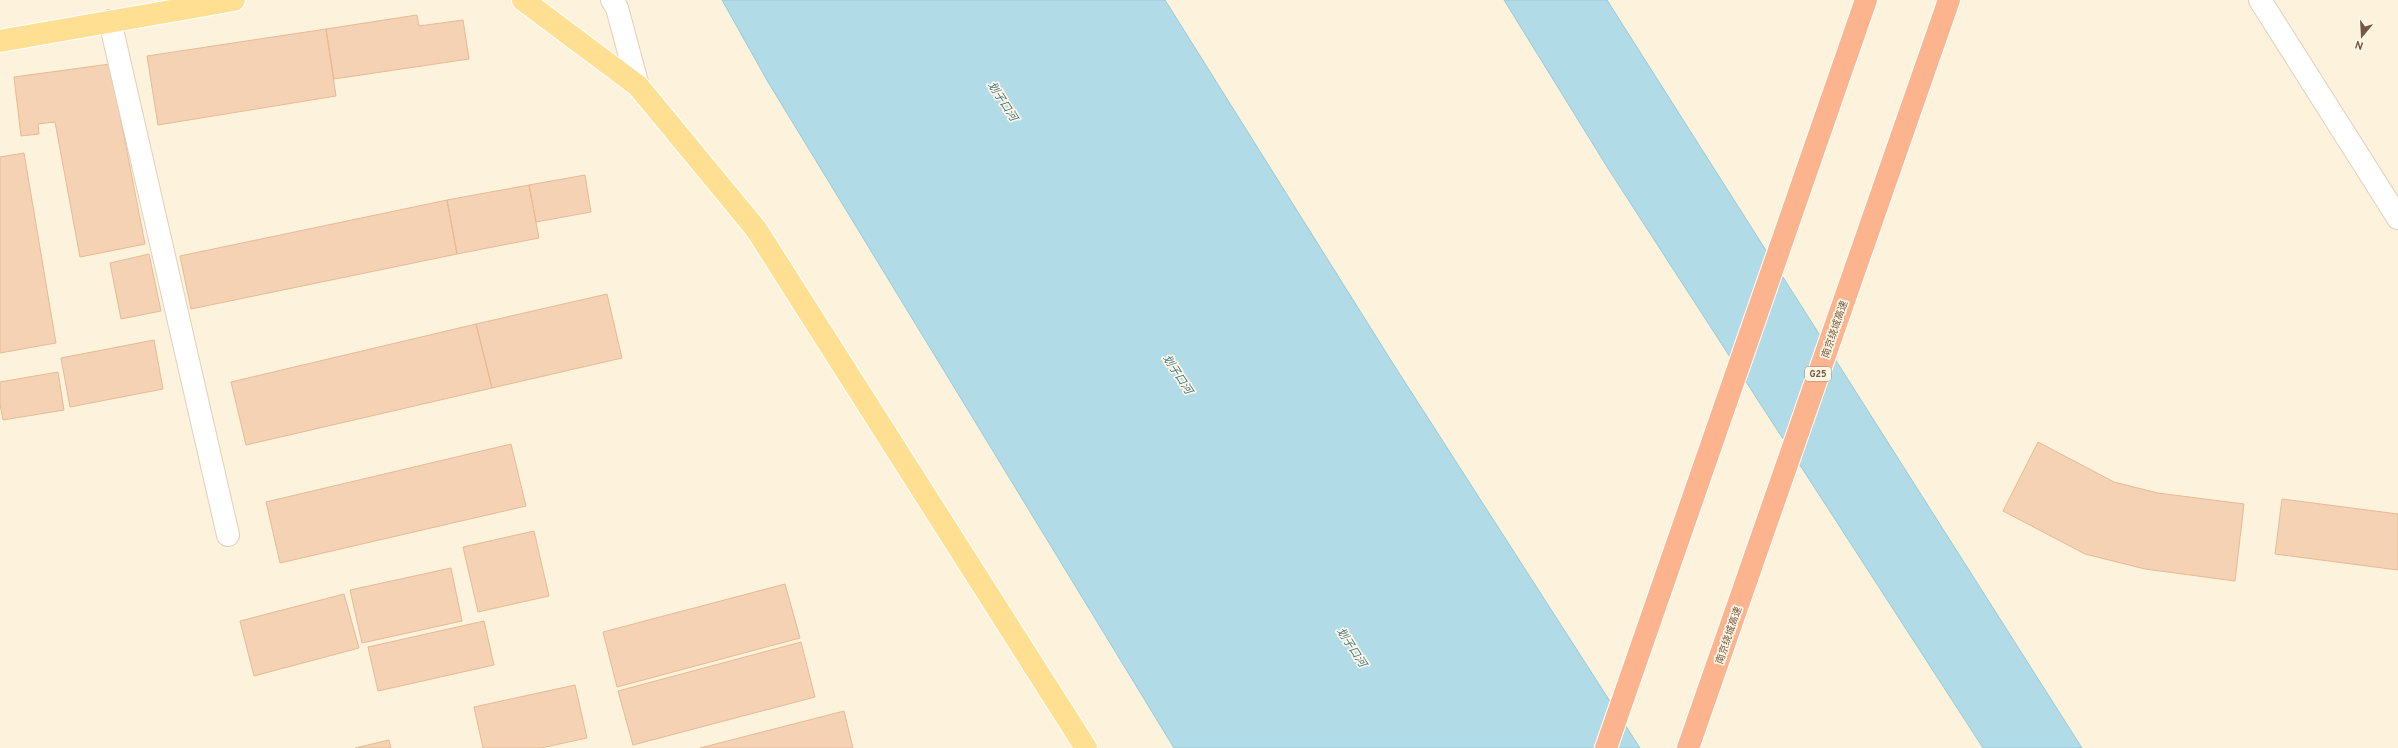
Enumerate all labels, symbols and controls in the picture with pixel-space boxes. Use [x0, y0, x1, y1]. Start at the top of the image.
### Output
north arrow [2342, 16, 2382, 56]
text: N [2353, 37, 2365, 52]
water label: 划子口河 [984, 79, 1021, 125]
street label: 南京绕城高速 [1820, 299, 1851, 360]
water label: 划子口河 [1159, 352, 1196, 398]
road number: G25 [1805, 367, 1831, 381]
street label: 南京绕城高速 [1714, 605, 1745, 666]
water label: 划子口河 [1333, 625, 1370, 671]

